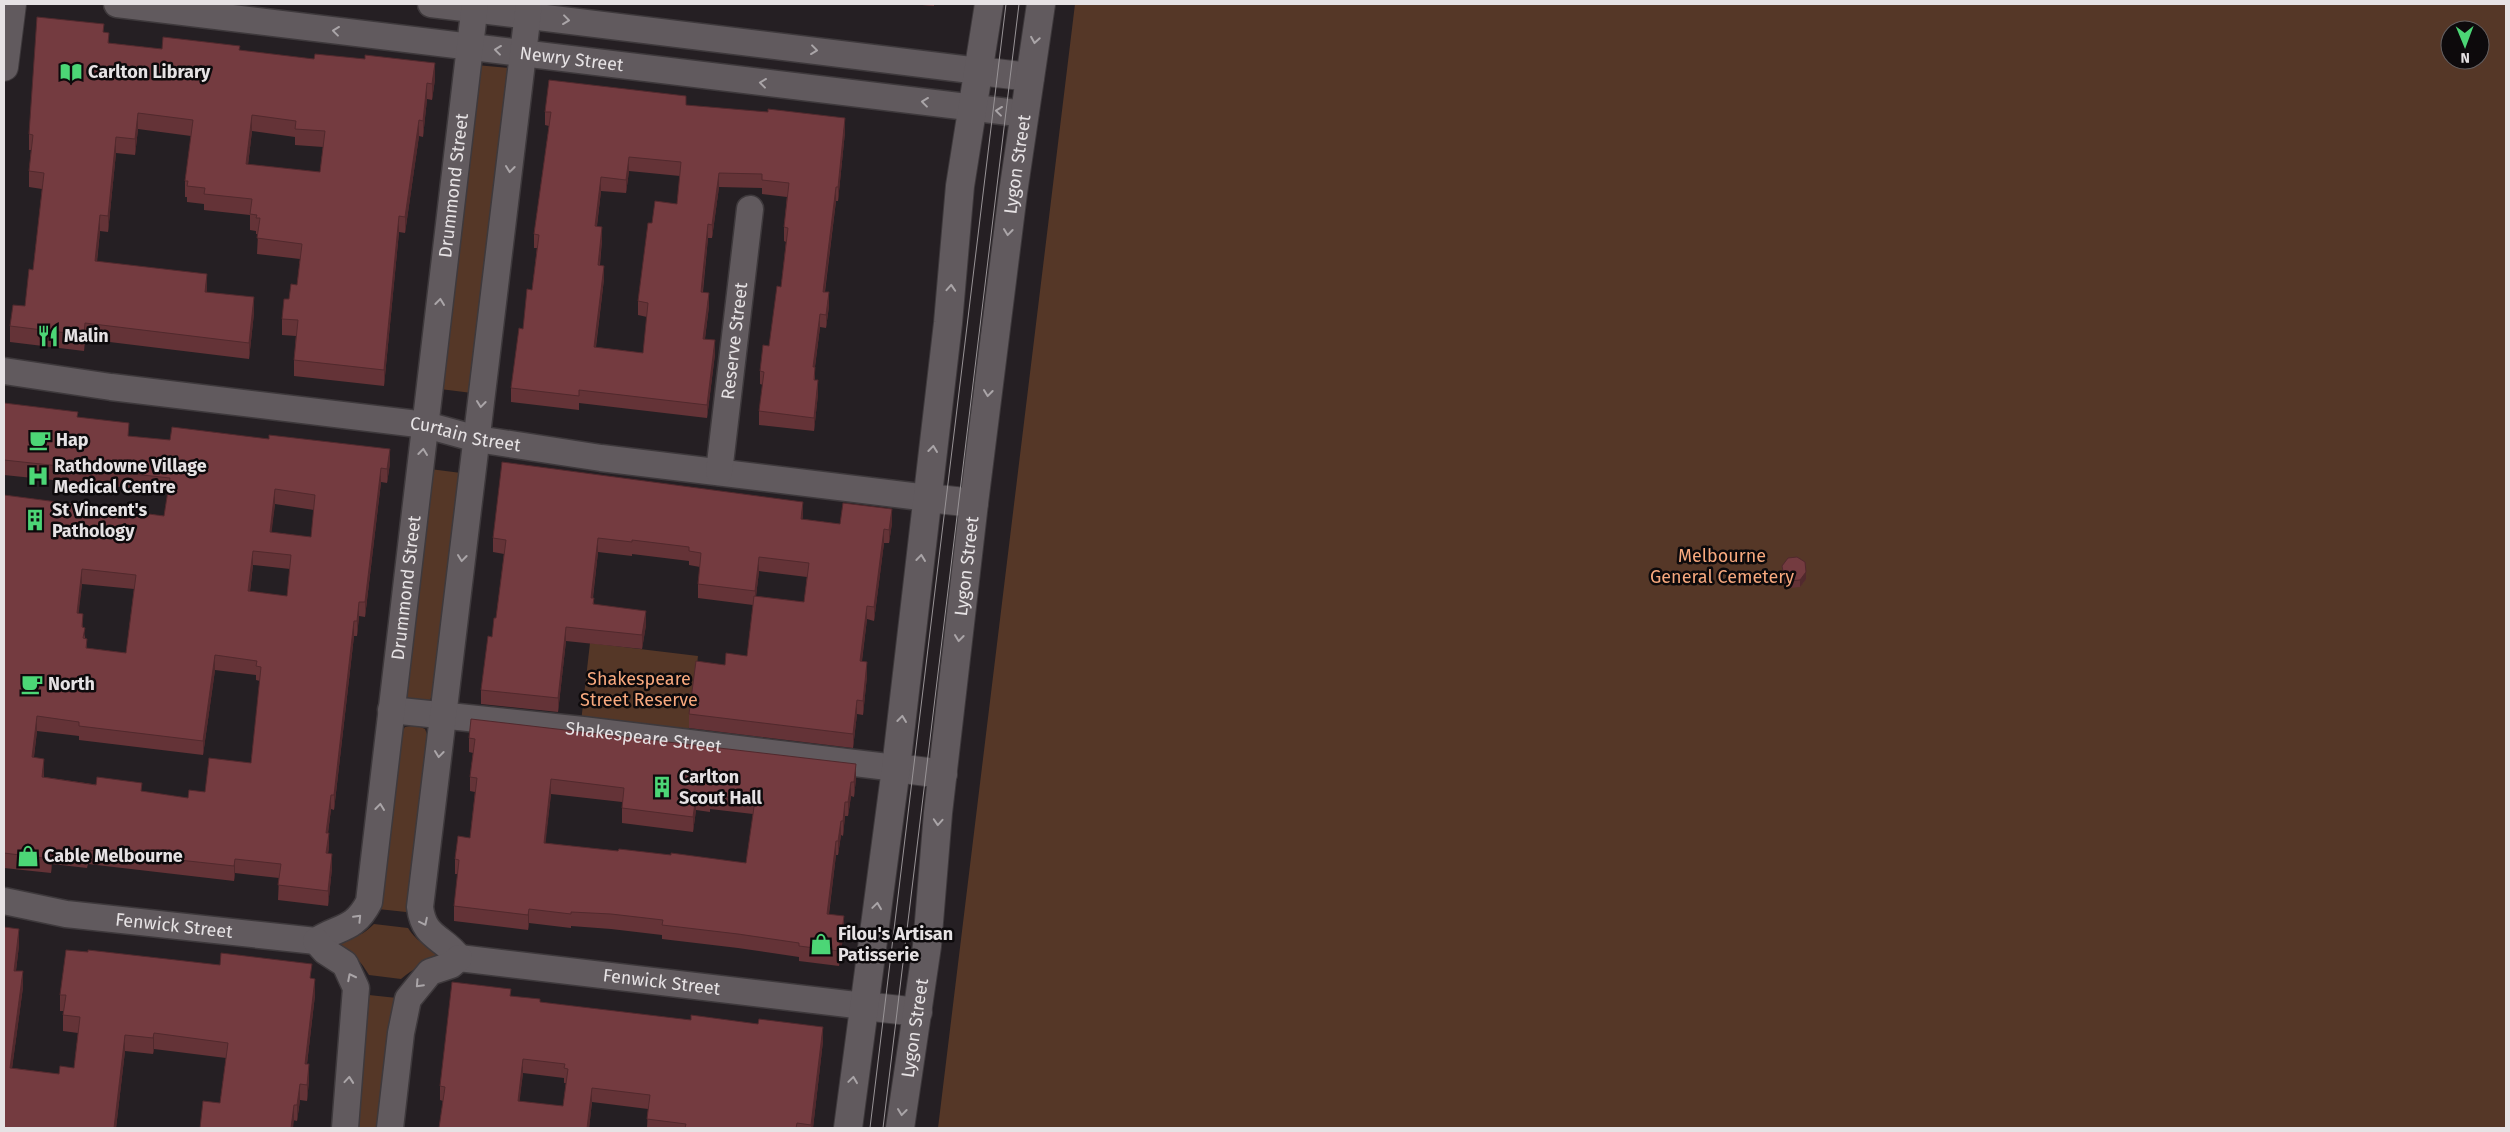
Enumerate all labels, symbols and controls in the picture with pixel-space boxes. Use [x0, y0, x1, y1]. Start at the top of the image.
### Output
one-way arrow [562, 14, 570, 25]
north arrow [2440, 20, 2490, 70]
one-way arrow [332, 26, 340, 37]
one-way arrow [1030, 36, 1040, 45]
street label: Newry Street [518, 42, 625, 76]
one-way arrow [811, 44, 819, 55]
one-way arrow [493, 45, 501, 56]
text: N [2460, 49, 2470, 66]
library icon: Carlton Library [58, 59, 84, 85]
place label: Carlton Library [88, 61, 211, 83]
one-way arrow [759, 78, 768, 88]
one-way arrow [920, 97, 928, 108]
one-way arrow [994, 106, 1002, 117]
street label: Drummond Street [434, 112, 473, 259]
street label: Lygon Street [999, 113, 1036, 215]
one-way arrow [505, 165, 516, 173]
one-way arrow [1003, 228, 1014, 236]
street label: Reserve Street [717, 281, 752, 401]
one-way arrow [945, 283, 956, 291]
one-way arrow [434, 298, 445, 306]
restaurant icon: Malin [35, 323, 61, 349]
place label: Malin [64, 325, 109, 347]
one-way arrow [983, 390, 994, 398]
one-way arrow [476, 400, 487, 408]
street label: Curtain Street [409, 412, 523, 457]
cafe icon: Hap [27, 427, 53, 453]
place label: Hap [56, 429, 89, 451]
one-way arrow [927, 445, 938, 453]
one-way arrow [417, 447, 428, 455]
place label: Rathdowne Village Medical Centre [54, 455, 207, 498]
hospital icon: Rathdowne Village Medical Centre [25, 463, 51, 489]
place label: St Vincent's Pathology [52, 499, 148, 542]
building icon: St Vincent's Pathology [22, 507, 48, 533]
street label: Drummond Street [387, 514, 426, 661]
street label: Lygon Street [950, 514, 983, 617]
park label: Melbourne General Cemetery [1650, 545, 1794, 588]
one-way arrow [915, 554, 926, 562]
one-way arrow [457, 555, 468, 563]
one-way arrow [954, 635, 965, 643]
park label: Shakespeare Street Reserve [580, 668, 698, 711]
cafe icon: North [19, 671, 45, 697]
place label: North [48, 673, 95, 695]
one-way arrow [896, 715, 906, 724]
street label: Shakespeare Street [564, 717, 723, 758]
one-way arrow [434, 751, 445, 759]
place label: Carlton Scout Hall [679, 766, 763, 809]
building icon: Carlton Scout Hall [649, 774, 675, 800]
one-way arrow [374, 803, 385, 811]
one-way arrow [932, 819, 943, 827]
shop icon: Cable Melbourne [15, 843, 41, 869]
place label: Cable Melbourne [44, 845, 183, 867]
one-way arrow [872, 902, 882, 910]
street label: Fenwick Street [114, 908, 234, 943]
one-way arrow [352, 915, 361, 924]
one-way arrow [418, 916, 428, 925]
place label: Filou's Artisan Patisserie [838, 923, 953, 966]
shop icon: Filou's Artisan Patisserie [808, 931, 834, 957]
street label: Fenwick Street [602, 964, 722, 1000]
one-way arrow [347, 973, 357, 982]
street label: Lygon Street [897, 976, 933, 1079]
one-way arrow [416, 978, 425, 987]
one-way arrow [343, 1075, 354, 1083]
one-way arrow [847, 1075, 858, 1083]
one-way arrow [897, 1109, 908, 1117]

